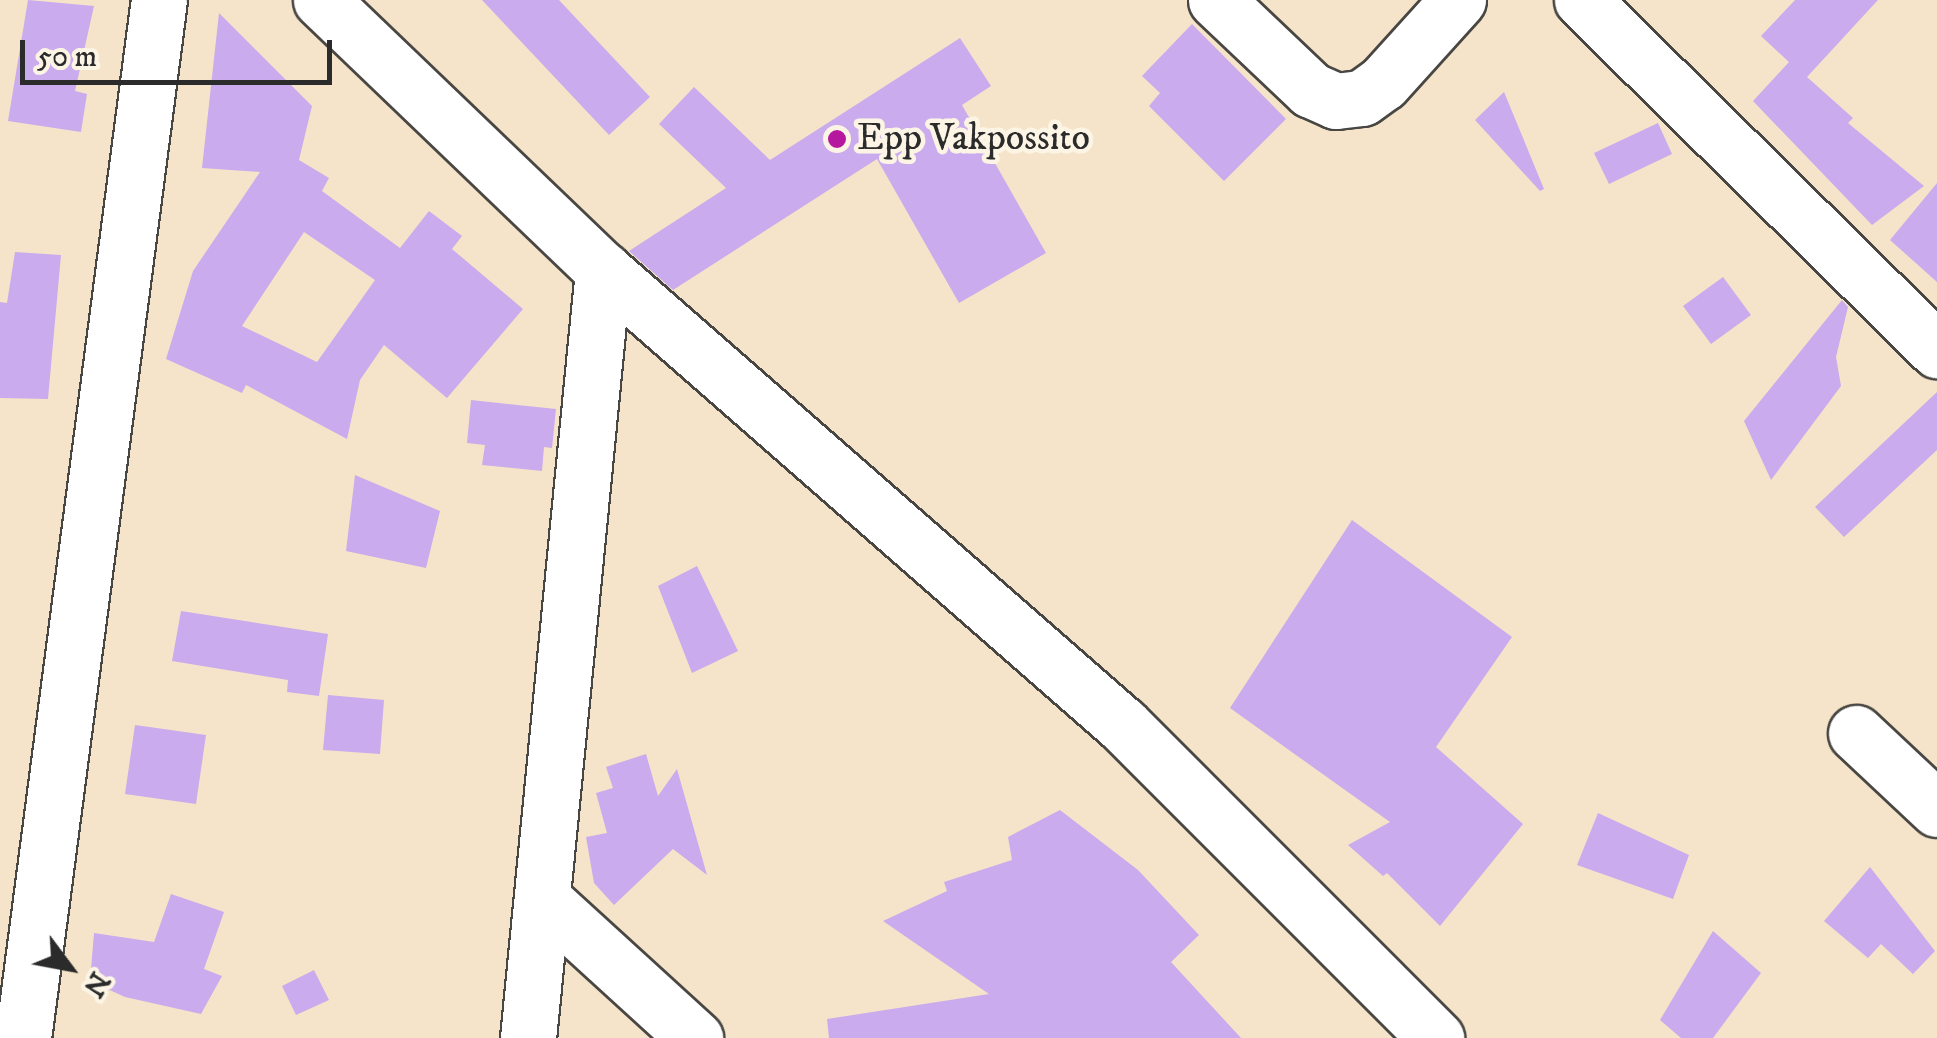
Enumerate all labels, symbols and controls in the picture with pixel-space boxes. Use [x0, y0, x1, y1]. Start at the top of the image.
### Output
scale bar [25, 20, 338, 82]
text: 50 m [37, 39, 97, 76]
place label: Epp Vakpossito [857, 116, 1090, 162]
marker: Epp Vakpossito [826, 128, 848, 150]
north arrow [20, 918, 120, 1018]
text: N [75, 965, 117, 1003]

